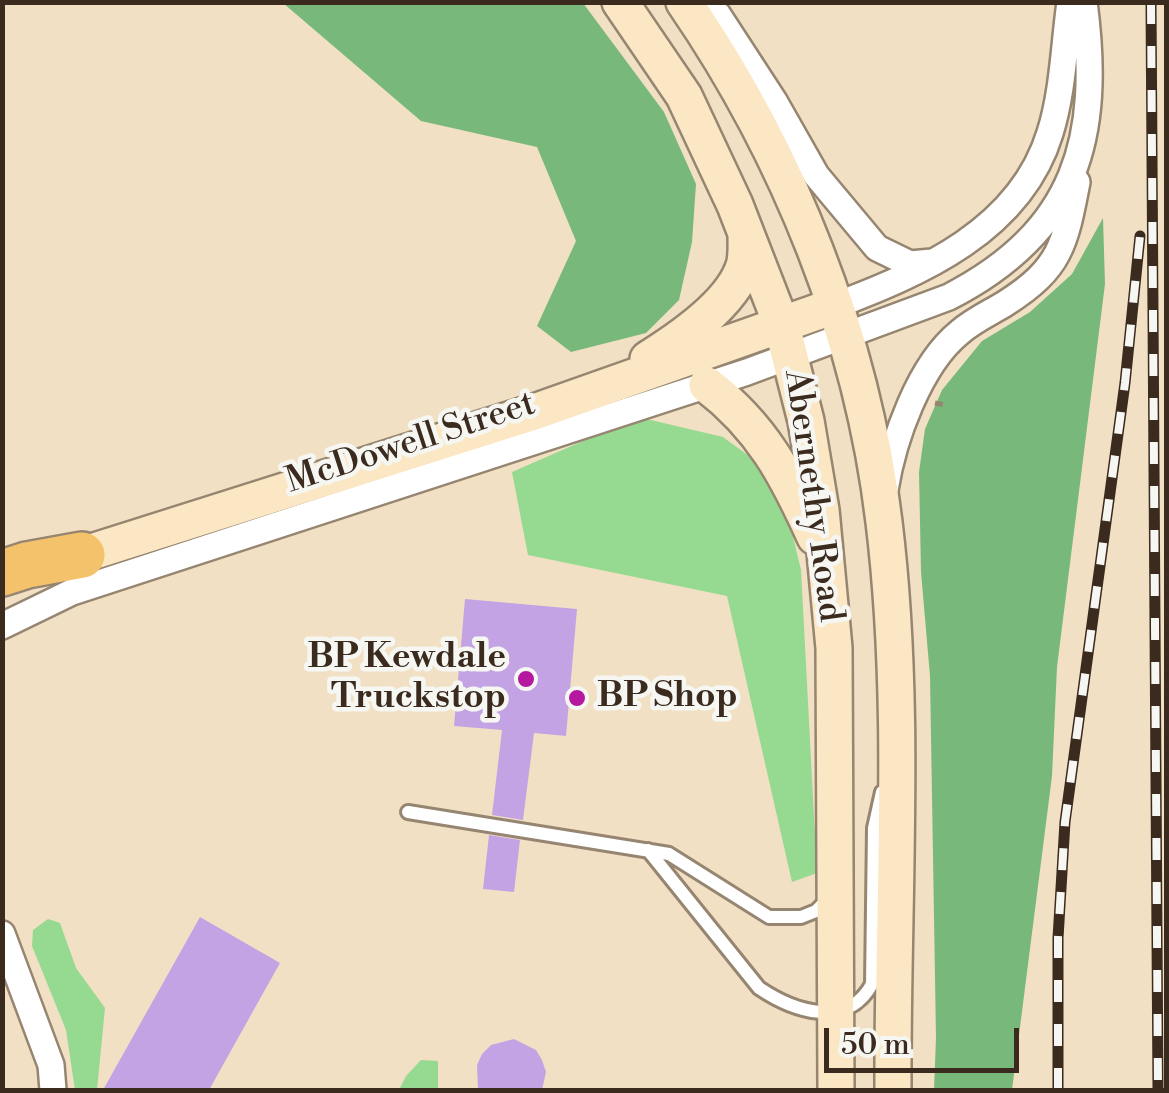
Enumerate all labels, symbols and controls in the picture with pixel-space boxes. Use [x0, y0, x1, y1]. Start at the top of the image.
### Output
street label: Abernethy Road [774, 367, 850, 625]
street label: McDowell Street [281, 384, 541, 504]
place label: BP Kewdale Truckstop [308, 638, 506, 720]
marker: BP Kewdale Truckstop [515, 668, 537, 690]
place label: BP Shop [597, 677, 738, 719]
marker: BP Shop [566, 687, 588, 709]
scale bar [829, 1008, 1024, 1070]
text: 50 m [841, 1026, 910, 1064]

